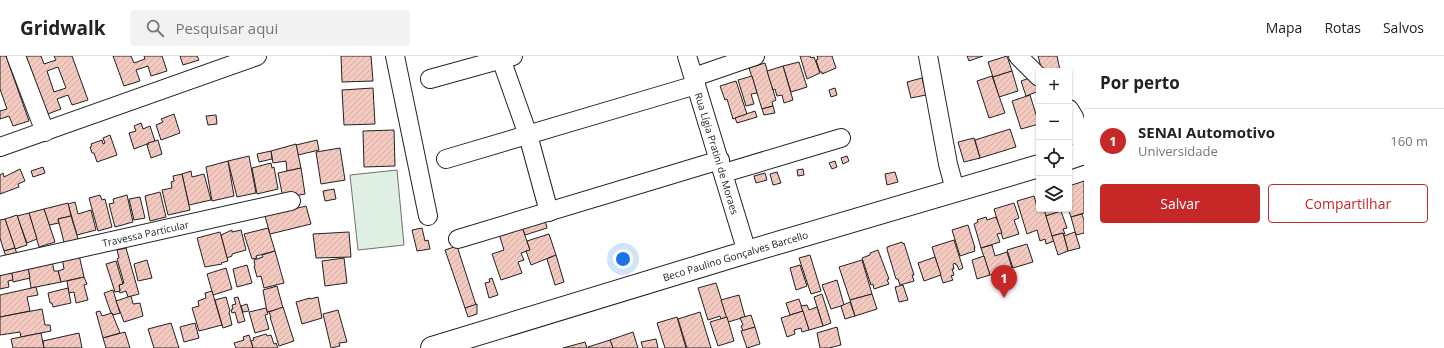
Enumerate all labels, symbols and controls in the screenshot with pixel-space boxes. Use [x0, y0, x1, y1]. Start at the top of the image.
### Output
search box [130, 10, 410, 46]
text: Gridwalk [20, 15, 106, 41]
icon: search [144, 17, 166, 39]
text: Pesquisar aqui [176, 18, 278, 38]
text: Mapa [1266, 18, 1302, 37]
text: Rotas [1324, 18, 1361, 37]
text: Salvos [1383, 18, 1424, 37]
map controls [1036, 68, 1072, 212]
button: + [1036, 68, 1072, 104]
text: Por perto [1100, 71, 1180, 94]
street label: Rua Lígia Pratini de Moraes [692, 91, 742, 216]
button: − [1036, 104, 1072, 140]
text: SENAI Automotivo [1138, 122, 1275, 142]
text: 1 [1109, 132, 1117, 150]
text: 160 m [1390, 132, 1428, 150]
button: locate [1036, 140, 1072, 176]
text: Universidade [1138, 142, 1218, 160]
button: layers [1036, 176, 1072, 212]
button: Salvar [1100, 184, 1260, 223]
button: Compartilhar [1268, 184, 1428, 223]
street label: Travessa Particular [101, 217, 190, 250]
street label: Beco Paulino Gonçalves Barcello [661, 227, 810, 284]
your location [613, 249, 633, 269]
pin: 1 [991, 265, 1017, 298]

